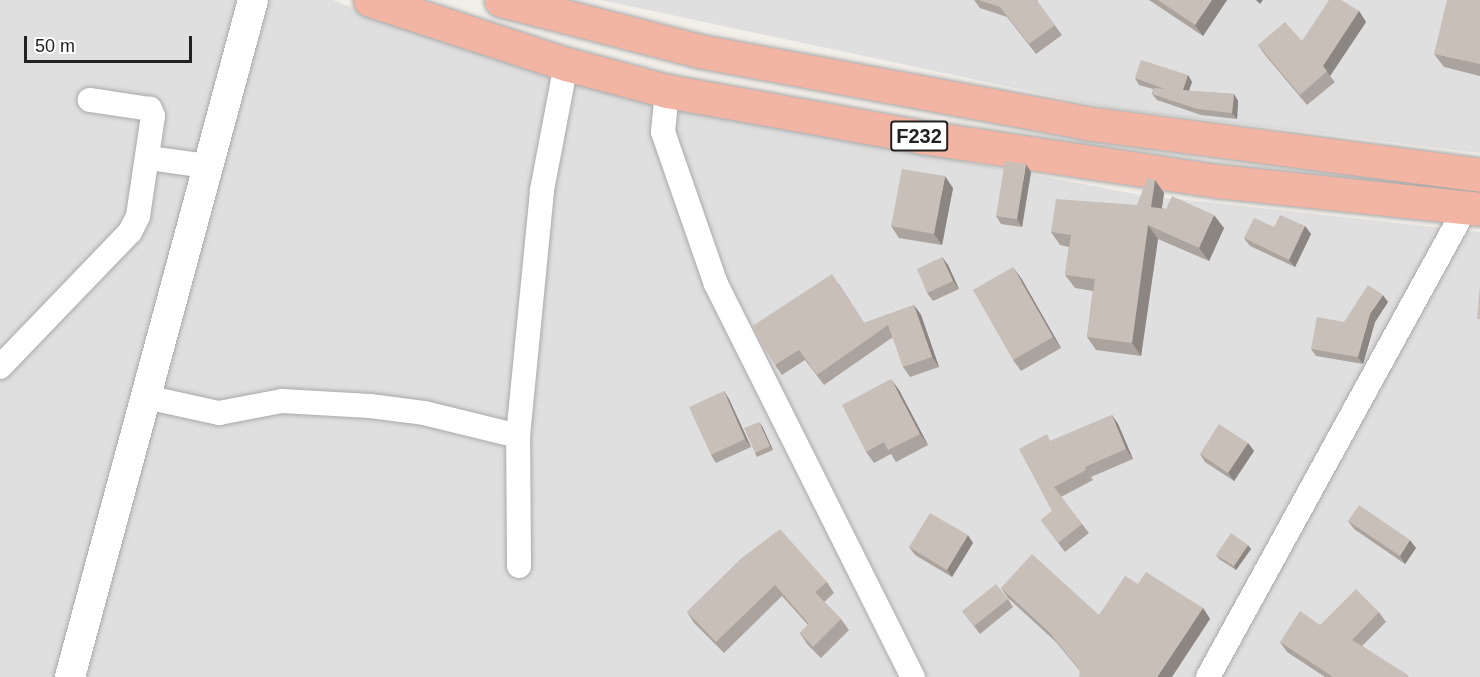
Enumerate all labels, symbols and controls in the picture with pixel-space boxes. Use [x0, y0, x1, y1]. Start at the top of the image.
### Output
scale bar [27, 24, 195, 62]
text: 50 m [35, 36, 75, 56]
road number: F232 [889, 119, 949, 153]

